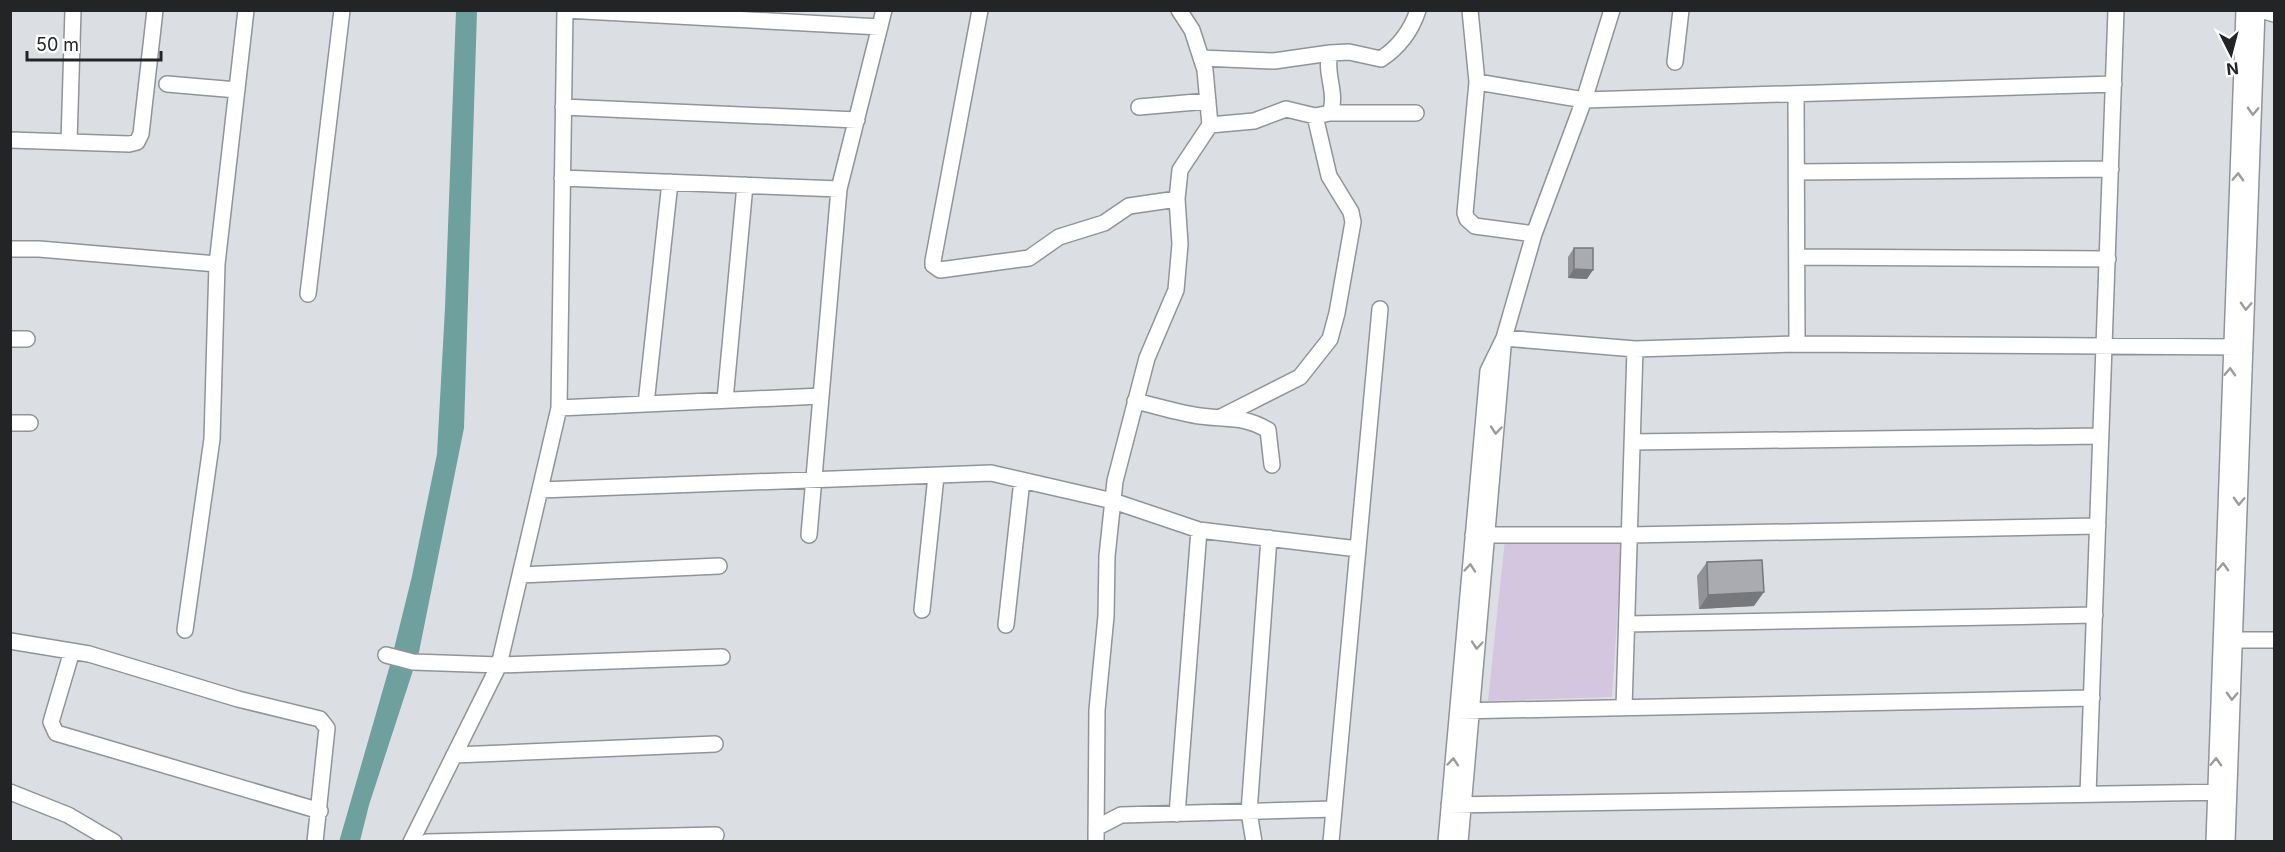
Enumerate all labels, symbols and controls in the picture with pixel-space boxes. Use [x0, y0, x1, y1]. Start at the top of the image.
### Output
scale bar [27, 24, 160, 62]
north arrow [2201, 24, 2261, 84]
text: 50 m [36, 34, 79, 55]
text: N [2225, 58, 2240, 80]
one-way arrow [2247, 106, 2260, 115]
one-way arrow [2231, 173, 2244, 182]
one-way arrow [2240, 301, 2253, 310]
one-way arrow [2224, 368, 2237, 377]
one-way arrow [1490, 426, 1503, 435]
one-way arrow [2233, 496, 2246, 505]
one-way arrow [2217, 563, 2230, 572]
one-way arrow [1463, 564, 1476, 573]
one-way arrow [1471, 641, 1484, 650]
one-way arrow [2226, 691, 2239, 700]
one-way arrow [1446, 758, 1459, 767]
one-way arrow [2210, 758, 2223, 767]

